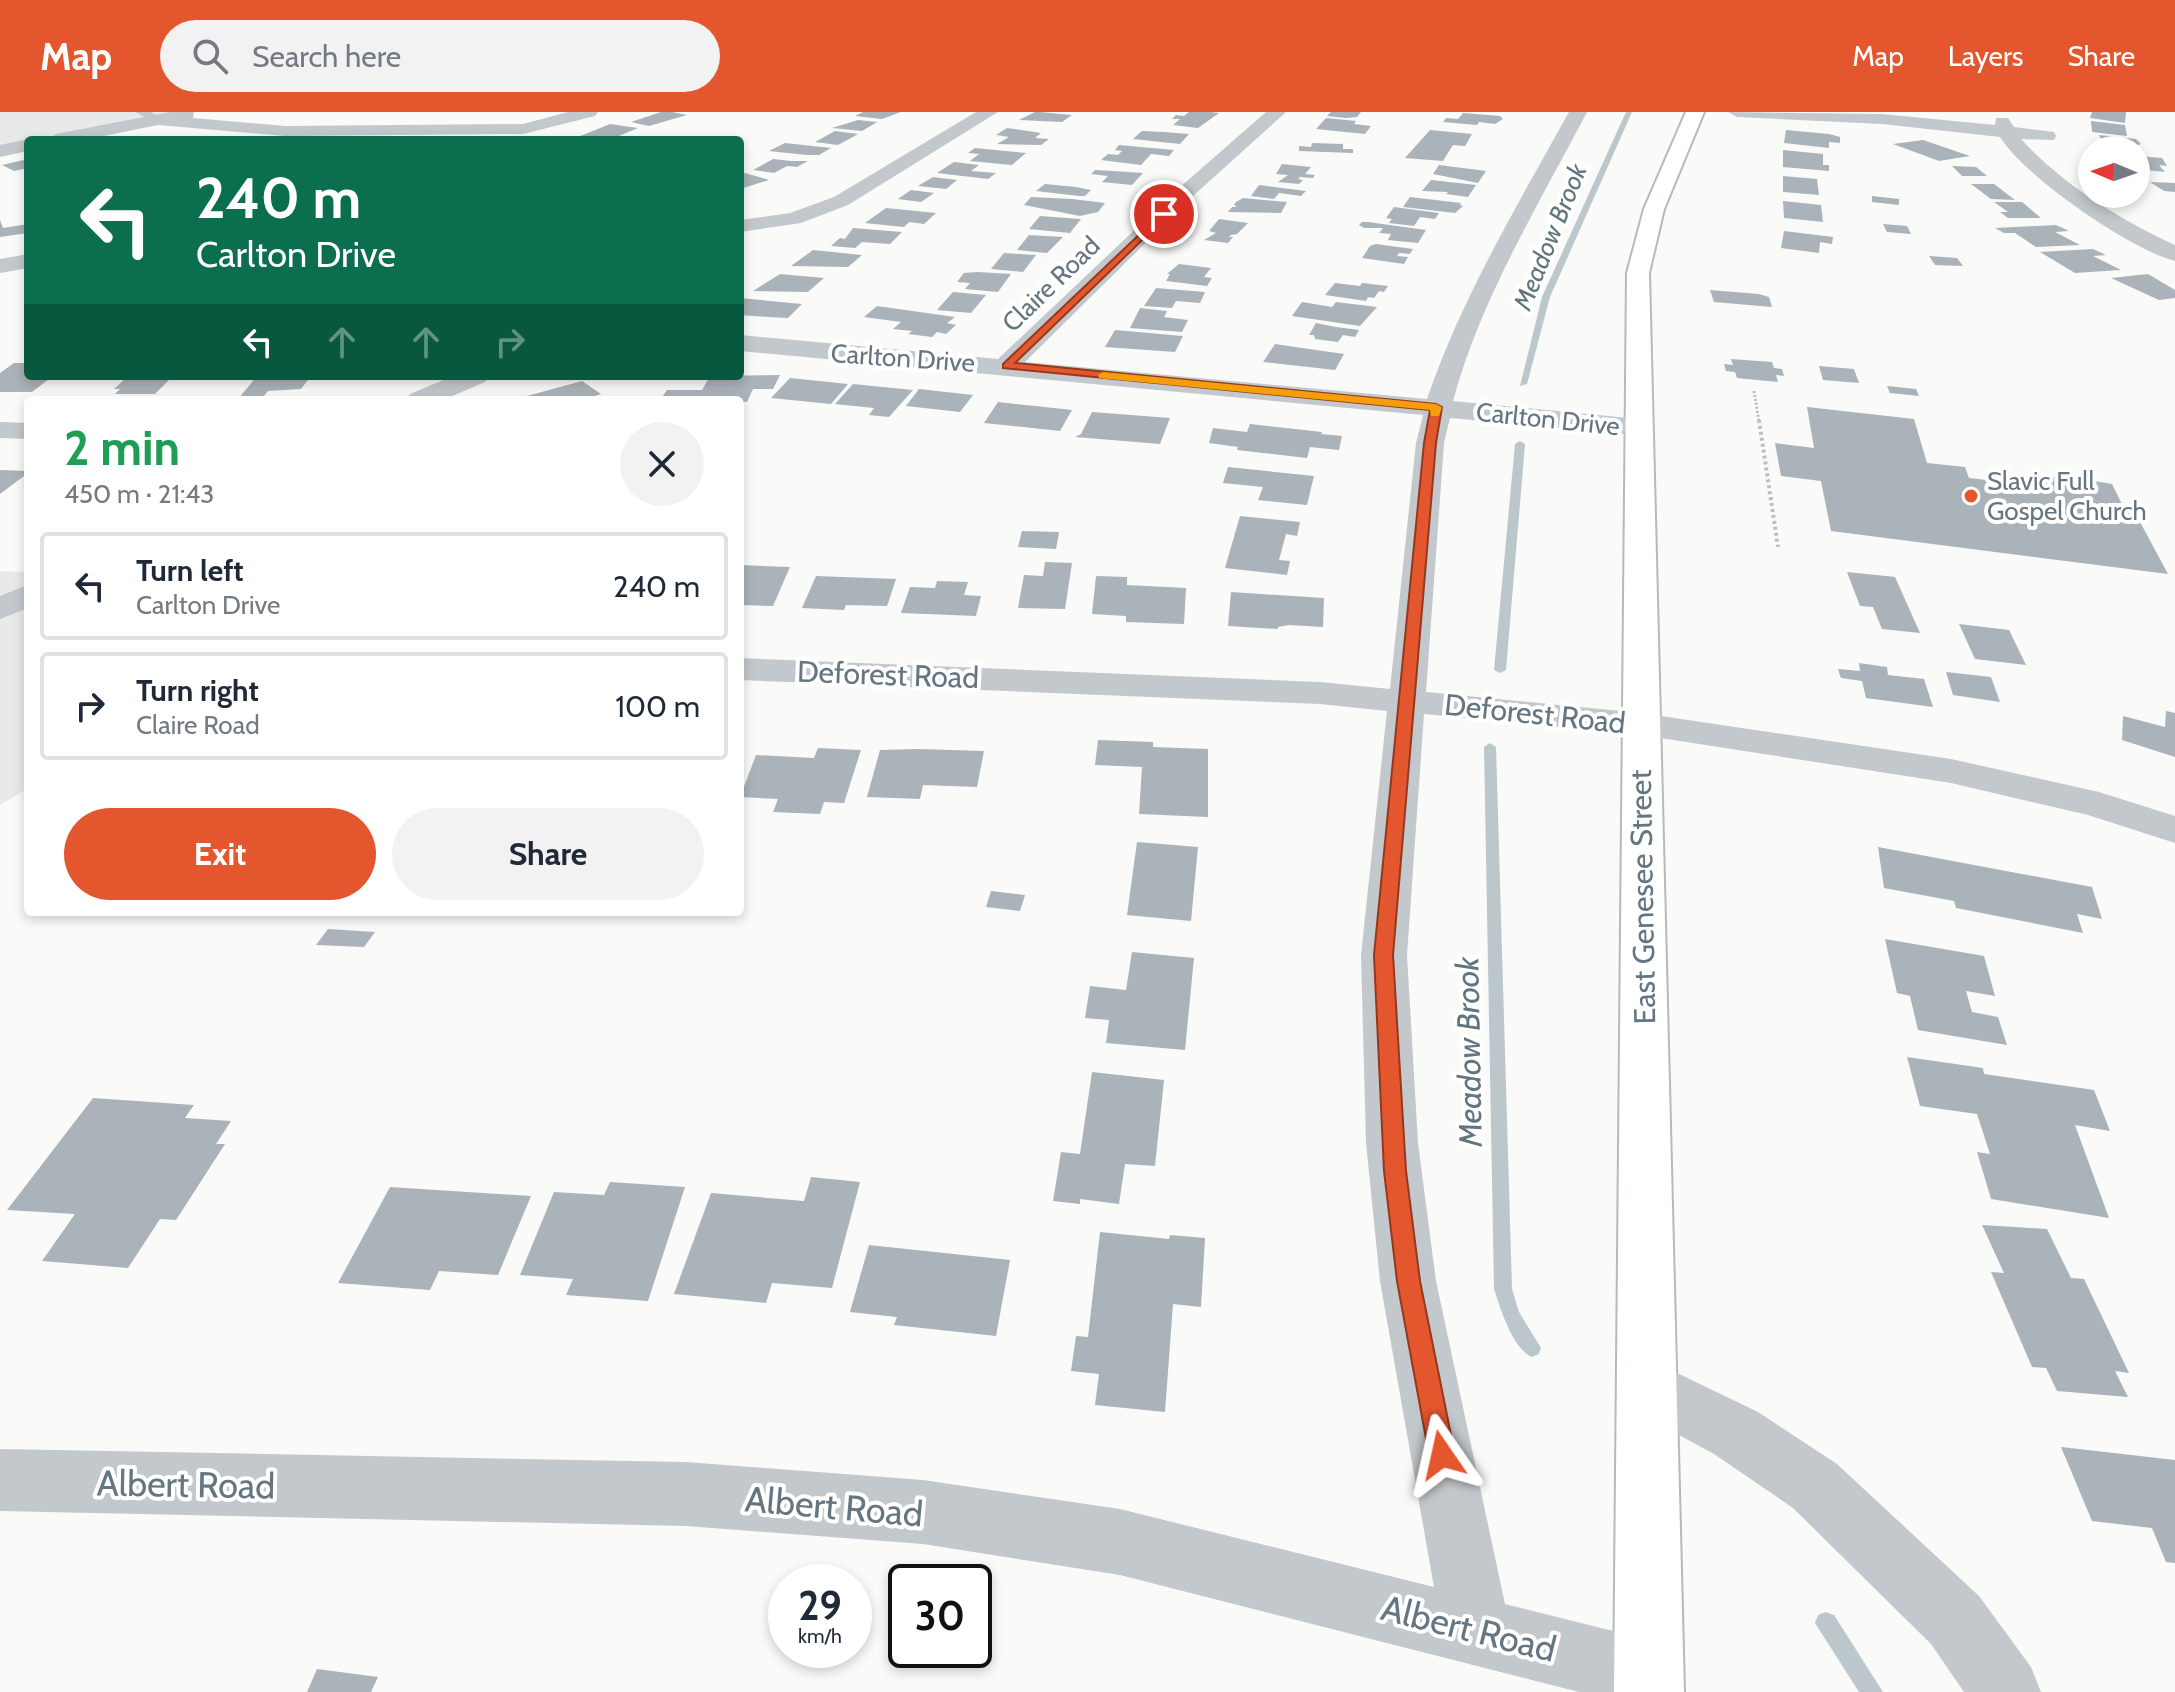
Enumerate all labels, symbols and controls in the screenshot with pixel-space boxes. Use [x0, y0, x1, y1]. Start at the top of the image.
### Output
search box [160, 20, 720, 92]
text: Map [40, 33, 112, 80]
icon: search [188, 34, 232, 78]
text: Search here [252, 38, 401, 75]
text: Map [1852, 39, 1904, 73]
text: Layers [1948, 39, 2023, 73]
text: Share [2067, 39, 2135, 73]
north arrow [2078, 136, 2150, 208]
map controls [2078, 136, 2150, 208]
water label: Meadow Brook [1506, 159, 1594, 316]
text: 240 m [196, 164, 361, 232]
icon: left [64, 168, 168, 272]
pin [1130, 180, 1198, 248]
icon: arrive [1142, 192, 1186, 236]
street label: Claire Road [995, 230, 1107, 338]
text: Carlton Drive [196, 232, 396, 276]
icon: left [236, 320, 280, 364]
icon: ahead [320, 320, 364, 364]
icon: ahead [404, 320, 448, 364]
icon: right [488, 320, 532, 364]
street label: Carlton Drive [830, 337, 976, 379]
street label: Carlton Drive [1475, 396, 1621, 442]
text: 2 min [64, 419, 180, 477]
button: close [620, 422, 704, 506]
place label: Slavic Full Gospel Church [1987, 465, 2147, 527]
text: 450 m · 21:43 [64, 478, 214, 510]
marker: Slavic Full Gospel Church [1962, 487, 1980, 505]
text: Turn left [136, 552, 244, 589]
icon: left [68, 564, 112, 608]
text: 240 m [613, 568, 700, 605]
text: Carlton Drive [136, 589, 280, 621]
street label: Deforest Road [796, 653, 980, 696]
text: Turn right [136, 672, 259, 709]
icon: right [68, 684, 112, 728]
street label: Deforest Road [1443, 686, 1627, 741]
text: 100 m [615, 688, 700, 725]
text: Claire Road [136, 709, 260, 741]
street label: East Genesee Street [1622, 769, 1663, 1025]
button: Exit [64, 808, 376, 900]
button: Share [392, 808, 704, 900]
water label: Meadow Brook [1447, 955, 1490, 1148]
position arrow [1400, 1413, 1484, 1497]
street label: Albert Road [96, 1460, 276, 1508]
street label: Albert Road [743, 1476, 925, 1536]
speed limit sign: 30 [888, 1564, 992, 1668]
text: 29 [798, 1581, 842, 1630]
street label: Albert Road [1377, 1585, 1561, 1671]
text: km/h [798, 1624, 842, 1648]

